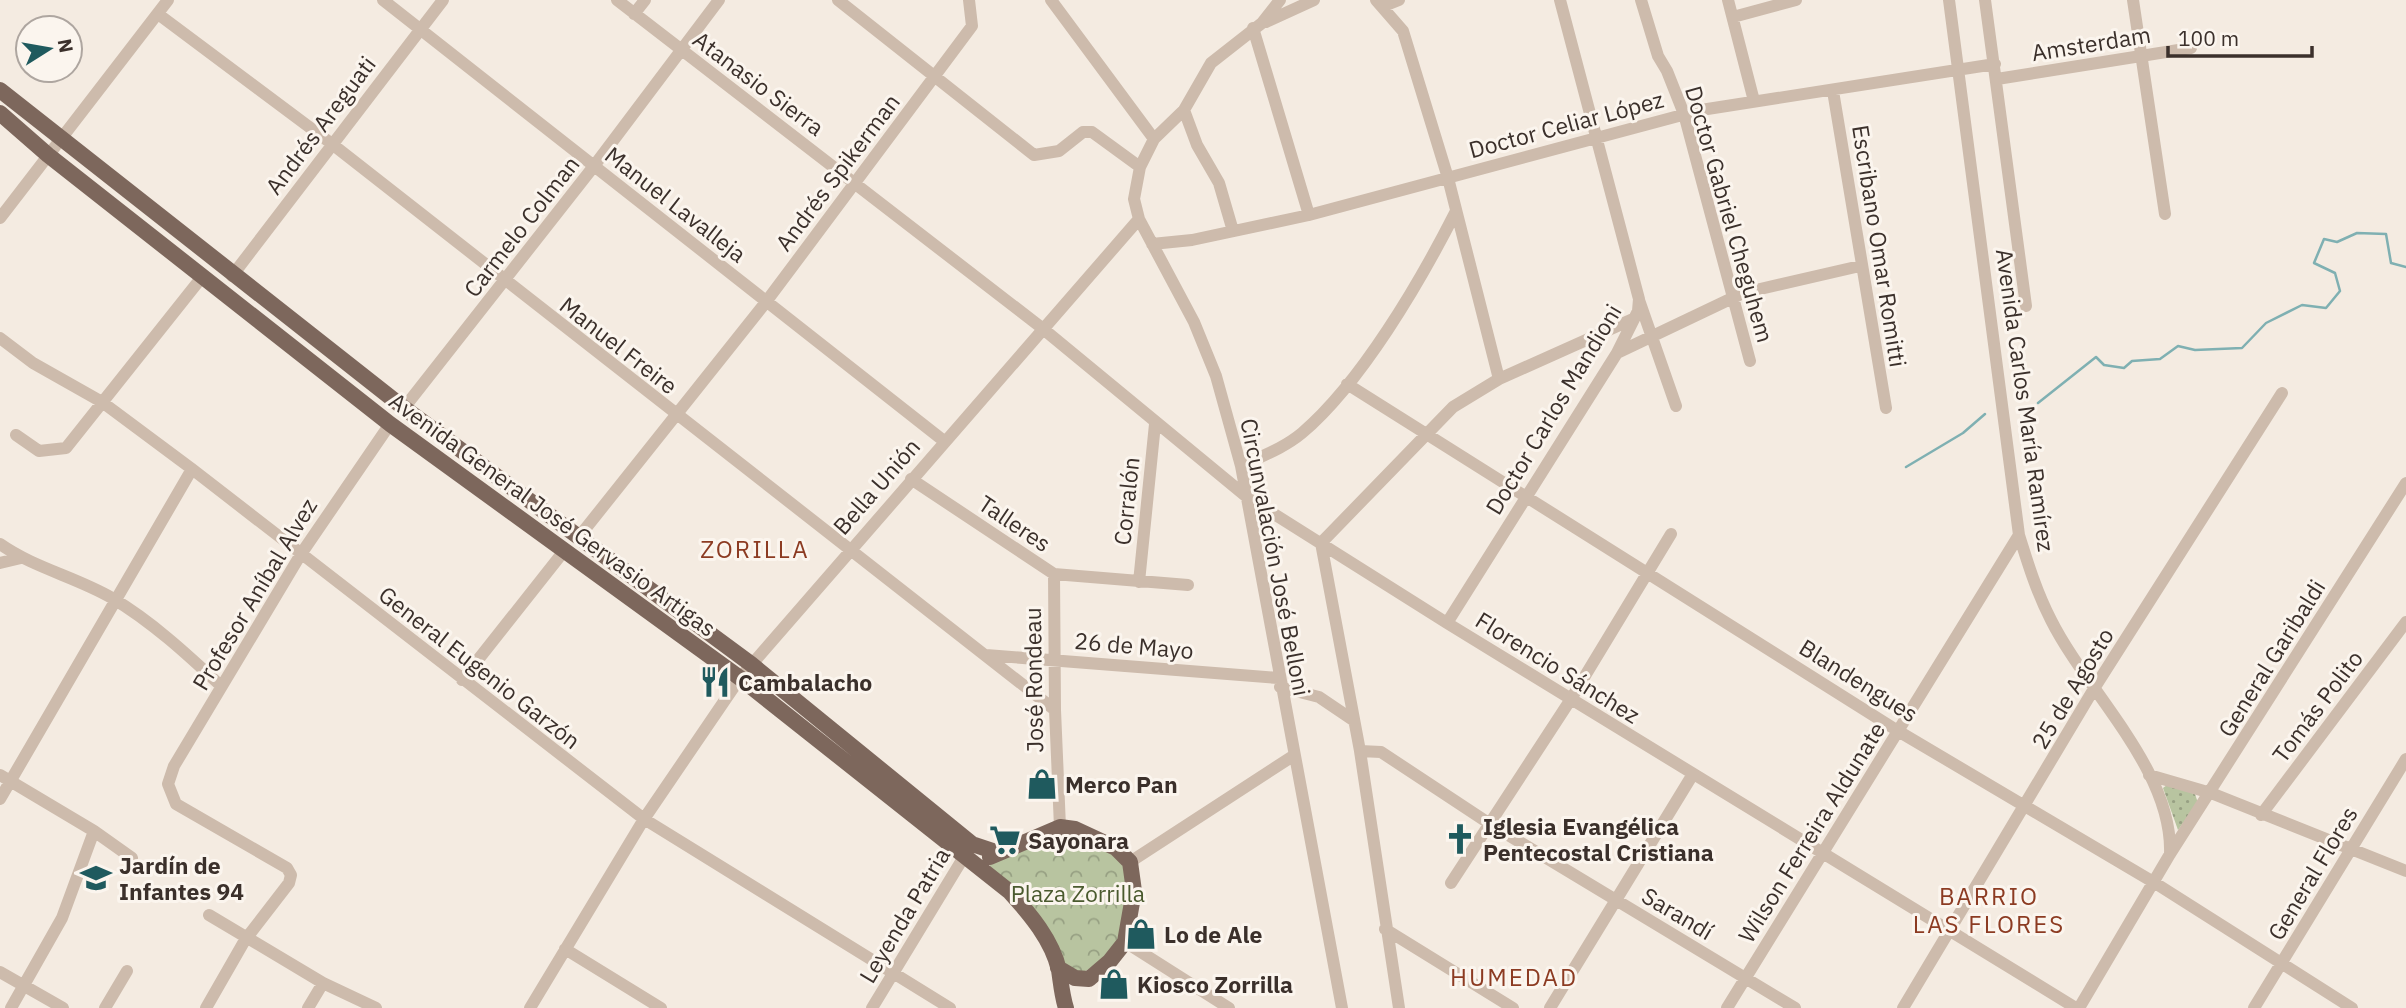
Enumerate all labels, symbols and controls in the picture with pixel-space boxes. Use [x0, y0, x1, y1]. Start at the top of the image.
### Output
north arrow [14, 14, 84, 84]
scale bar [2168, 14, 2312, 58]
street label: Amsterdam [2029, 19, 2153, 67]
street label: Atanasio Sierra [688, 24, 830, 142]
text: 100 m [2178, 24, 2239, 52]
text: N [53, 37, 79, 55]
street label: Andrés Areguati [258, 50, 382, 200]
street label: Doctor Gabriel Cheguhem [1679, 82, 1781, 346]
street label: Doctor Celiar López [1465, 84, 1667, 164]
street label: Andrés Spikerman [768, 87, 906, 257]
street label: Escribano Omar Romitti [1846, 123, 1914, 369]
street label: Manuel Lavalleja [599, 139, 753, 269]
street label: Carmelo Colman [457, 149, 585, 303]
street label: Avenida Carlos María Ramírez [1990, 247, 2062, 553]
street label: Manuel Freire [554, 290, 684, 400]
street label: Doctor Carlos Mandioni [1478, 298, 1628, 520]
street label: Avenida General José Gervasio Artigas [384, 385, 722, 643]
street label: Circunvalación José Belloni [1234, 416, 1318, 698]
street label: Bella Unión [826, 432, 926, 540]
street label: Corralón [1106, 455, 1146, 547]
street label: Talleres [973, 488, 1057, 558]
street label: Profesor Aníbal Alvez [185, 493, 323, 695]
district label: ZORILLA [700, 533, 810, 565]
street label: General Garibaldi [2211, 574, 2331, 742]
street label: General Eugenio Garzón [373, 579, 587, 755]
street label: Florencio Sánchez [1470, 604, 1646, 730]
street label: José Rondeau [1017, 607, 1049, 753]
street label: 25 de Agosto [2024, 622, 2120, 754]
street label: 26 de Mayo [1073, 625, 1195, 665]
street label: Blandengues [1794, 632, 1924, 728]
street label: Tomás Polito [2265, 644, 2369, 768]
restaurant icon: Cambalacho [698, 665, 732, 699]
place label: Cambalacho [738, 667, 872, 697]
street label: Wilson Ferreira Aldunate [1731, 716, 1891, 948]
shop icon: Merco Pan [1025, 767, 1059, 801]
place label: Merco Pan [1065, 769, 1178, 799]
street label: General Flores [2260, 801, 2364, 945]
place label: Iglesia Evangélica Pentecostal Cristiana [1483, 811, 1714, 867]
church icon: Iglesia Evangélica Pentecostal Cristiana [1443, 822, 1477, 856]
supermarket icon: Sayonara [988, 823, 1022, 857]
place label: Sayonara [1028, 825, 1129, 855]
street label: Leyenda Patria [852, 842, 956, 988]
place label: Jardín de Infantes 94 [119, 850, 244, 906]
school or university icon: Jardín de Infantes 94 [79, 861, 113, 895]
park label: Plaza Zorrilla [1011, 878, 1145, 908]
street label: Sarandí [1637, 880, 1720, 946]
district label: BARRIO LAS FLORES [1913, 880, 2065, 940]
shop icon: Lo de Ale [1124, 917, 1158, 951]
place label: Lo de Ale [1164, 919, 1262, 949]
district label: HUMEDAD [1450, 961, 1578, 993]
shop icon: Kiosco Zorrilla [1097, 967, 1131, 1001]
place label: Kiosco Zorrilla [1137, 969, 1293, 999]

